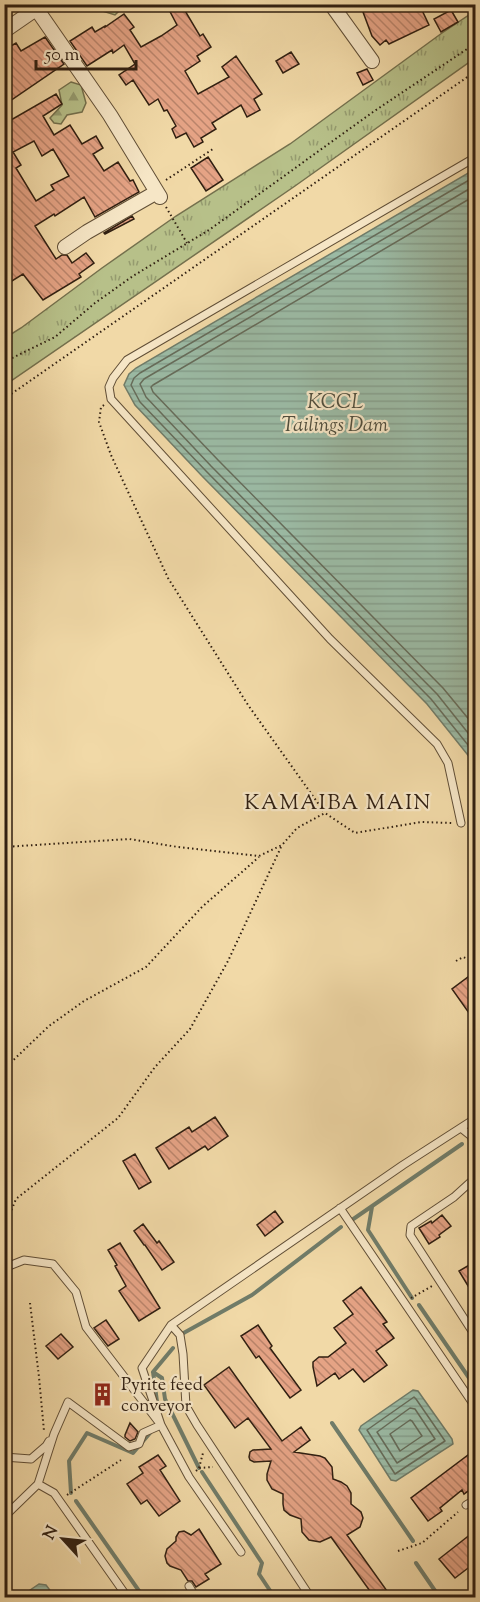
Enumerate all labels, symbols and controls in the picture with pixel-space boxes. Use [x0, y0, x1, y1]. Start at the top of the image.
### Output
scale bar [36, 33, 136, 71]
text: 50 m [44, 43, 80, 69]
water label: KCCL Tailings Dam [282, 389, 388, 441]
district label: KAMAIBA MAIN [244, 789, 432, 819]
place label: Pyrite feed conveyor [121, 1373, 203, 1420]
building icon: Pyrite feed conveyor [90, 1381, 116, 1407]
north arrow [33, 1509, 93, 1569]
text: N [39, 1522, 65, 1544]

